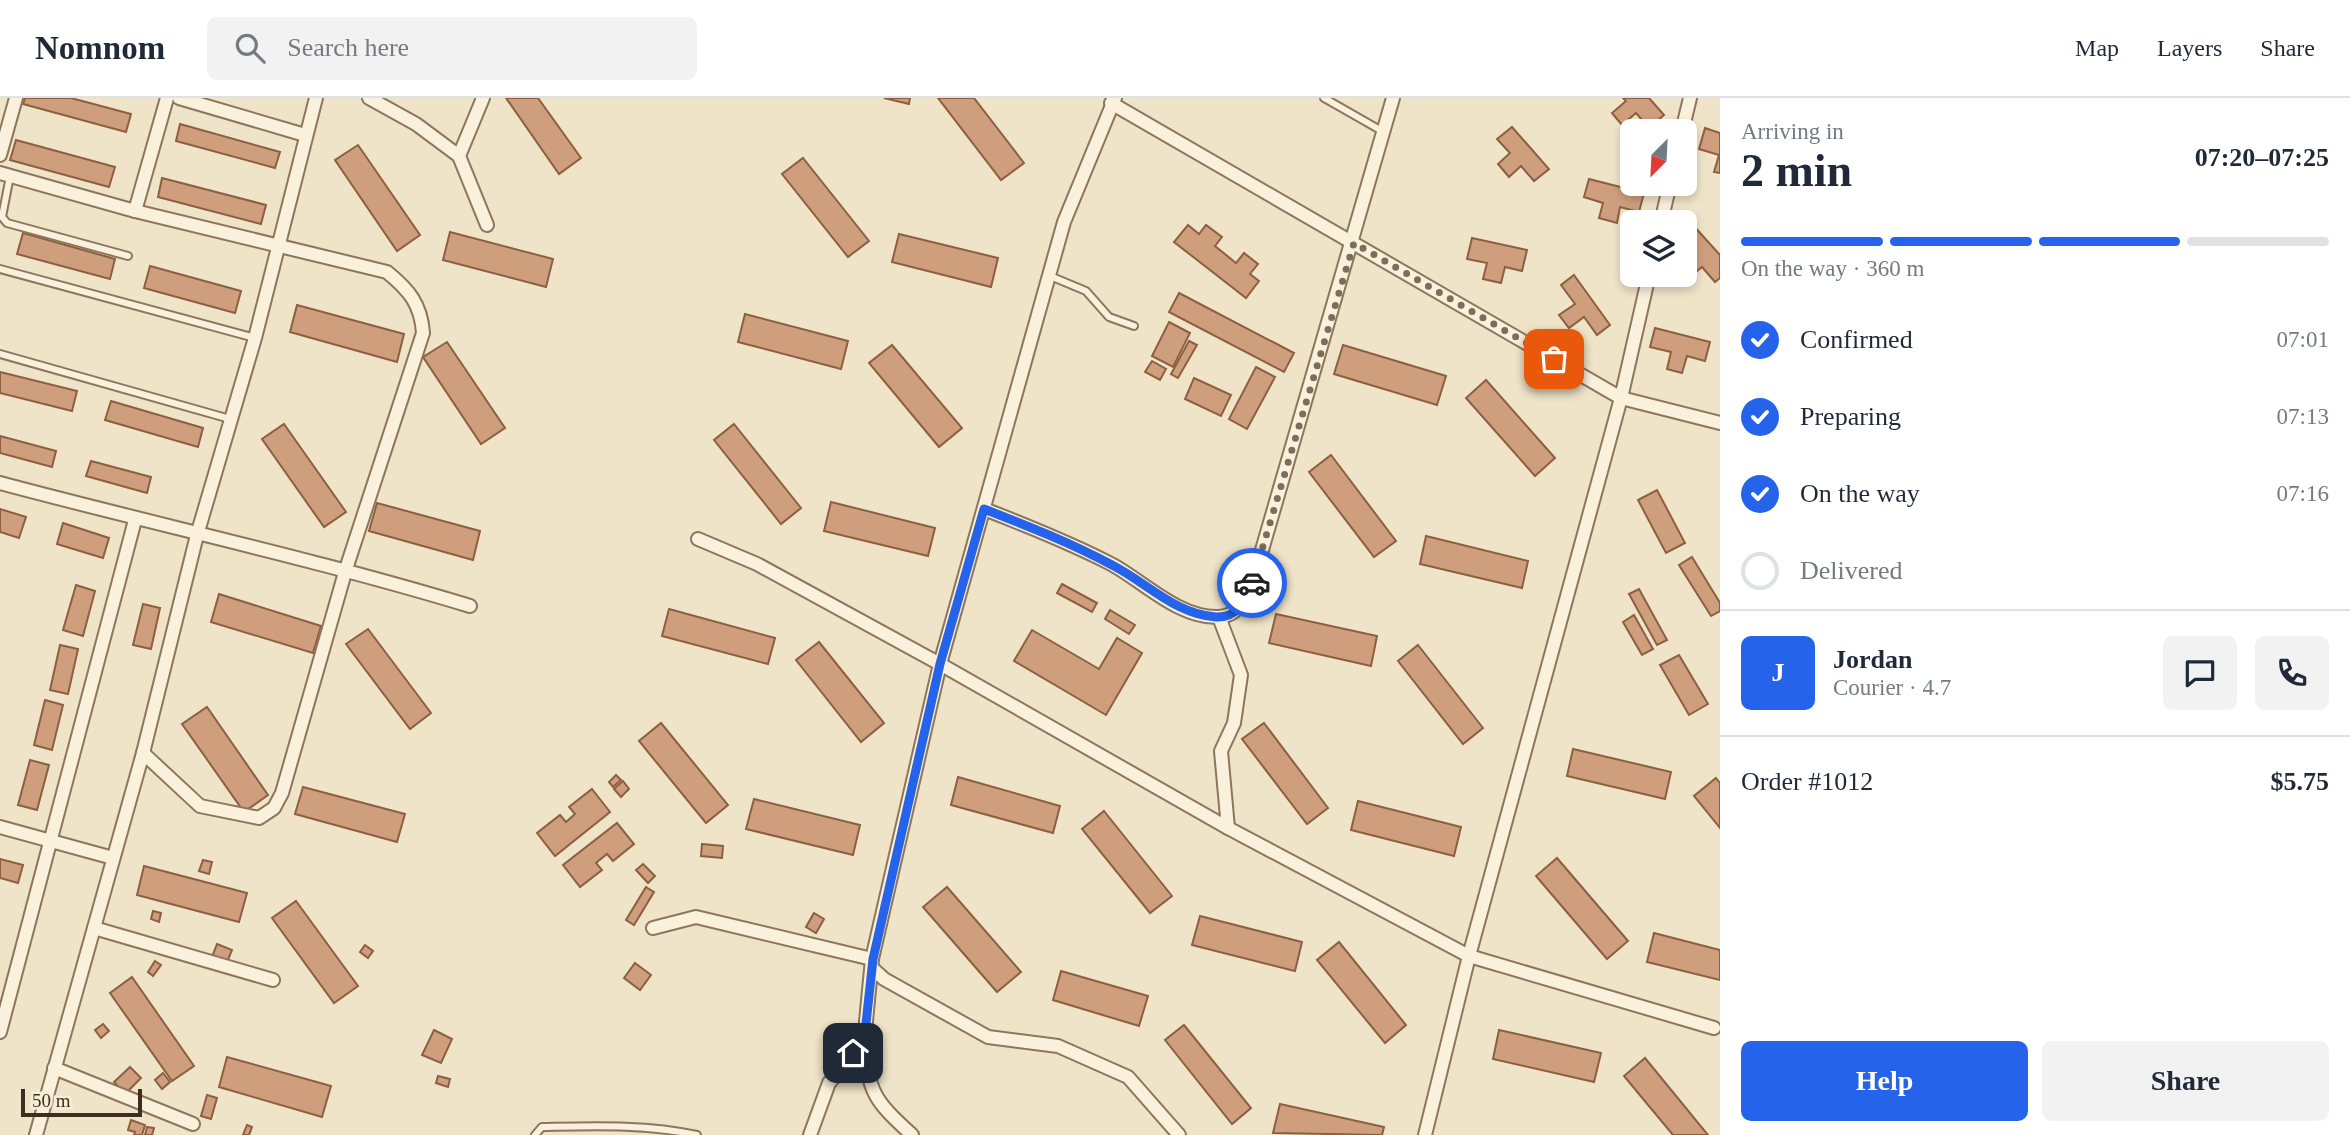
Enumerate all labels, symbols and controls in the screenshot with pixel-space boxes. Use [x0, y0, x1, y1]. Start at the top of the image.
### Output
search box [207, 17, 697, 80]
icon: search [231, 29, 269, 67]
text: Nomnom [35, 30, 165, 66]
text: Search here [287, 33, 409, 62]
text: Map [2075, 35, 2119, 61]
text: Layers [2157, 35, 2222, 61]
text: Share [2260, 35, 2315, 61]
north arrow [1620, 119, 1698, 196]
map controls [1620, 119, 1697, 287]
text: Arriving in [1741, 119, 1844, 144]
text: 07:20–07:25 [2195, 143, 2329, 172]
text: 2 min [1741, 145, 1852, 196]
button: layers [1620, 210, 1697, 287]
text: On the way · 360 m [1741, 256, 1924, 281]
icon: check [1741, 321, 1779, 359]
text: Confirmed [1800, 325, 1913, 354]
text: 07:01 [2277, 327, 2329, 352]
pin [1524, 329, 1584, 389]
icon: bag [1535, 340, 1573, 378]
icon: check [1741, 398, 1779, 436]
text: Preparing [1800, 402, 1901, 431]
text: 07:13 [2277, 404, 2329, 429]
icon: check [1741, 475, 1779, 513]
text: On the way [1800, 479, 1920, 508]
text: 07:16 [2277, 481, 2329, 506]
courier [1217, 548, 1287, 618]
text: Delivered [1800, 556, 1903, 585]
icon: car [1233, 564, 1271, 602]
button: chat [2163, 636, 2237, 710]
button: phone [2255, 636, 2329, 710]
text: Jordan [1833, 645, 1912, 674]
text: J [1772, 658, 1785, 687]
text: Courier · 4.7 [1833, 675, 1951, 700]
text: Order #1012 [1741, 767, 1873, 796]
text: $5.75 [2271, 767, 2329, 796]
pin [823, 1023, 883, 1083]
icon: home [834, 1034, 872, 1072]
button: Help [1741, 1041, 2028, 1121]
button: Share [2042, 1041, 2329, 1121]
scale bar [21, 1086, 142, 1118]
text: 50 m [32, 1090, 71, 1111]

